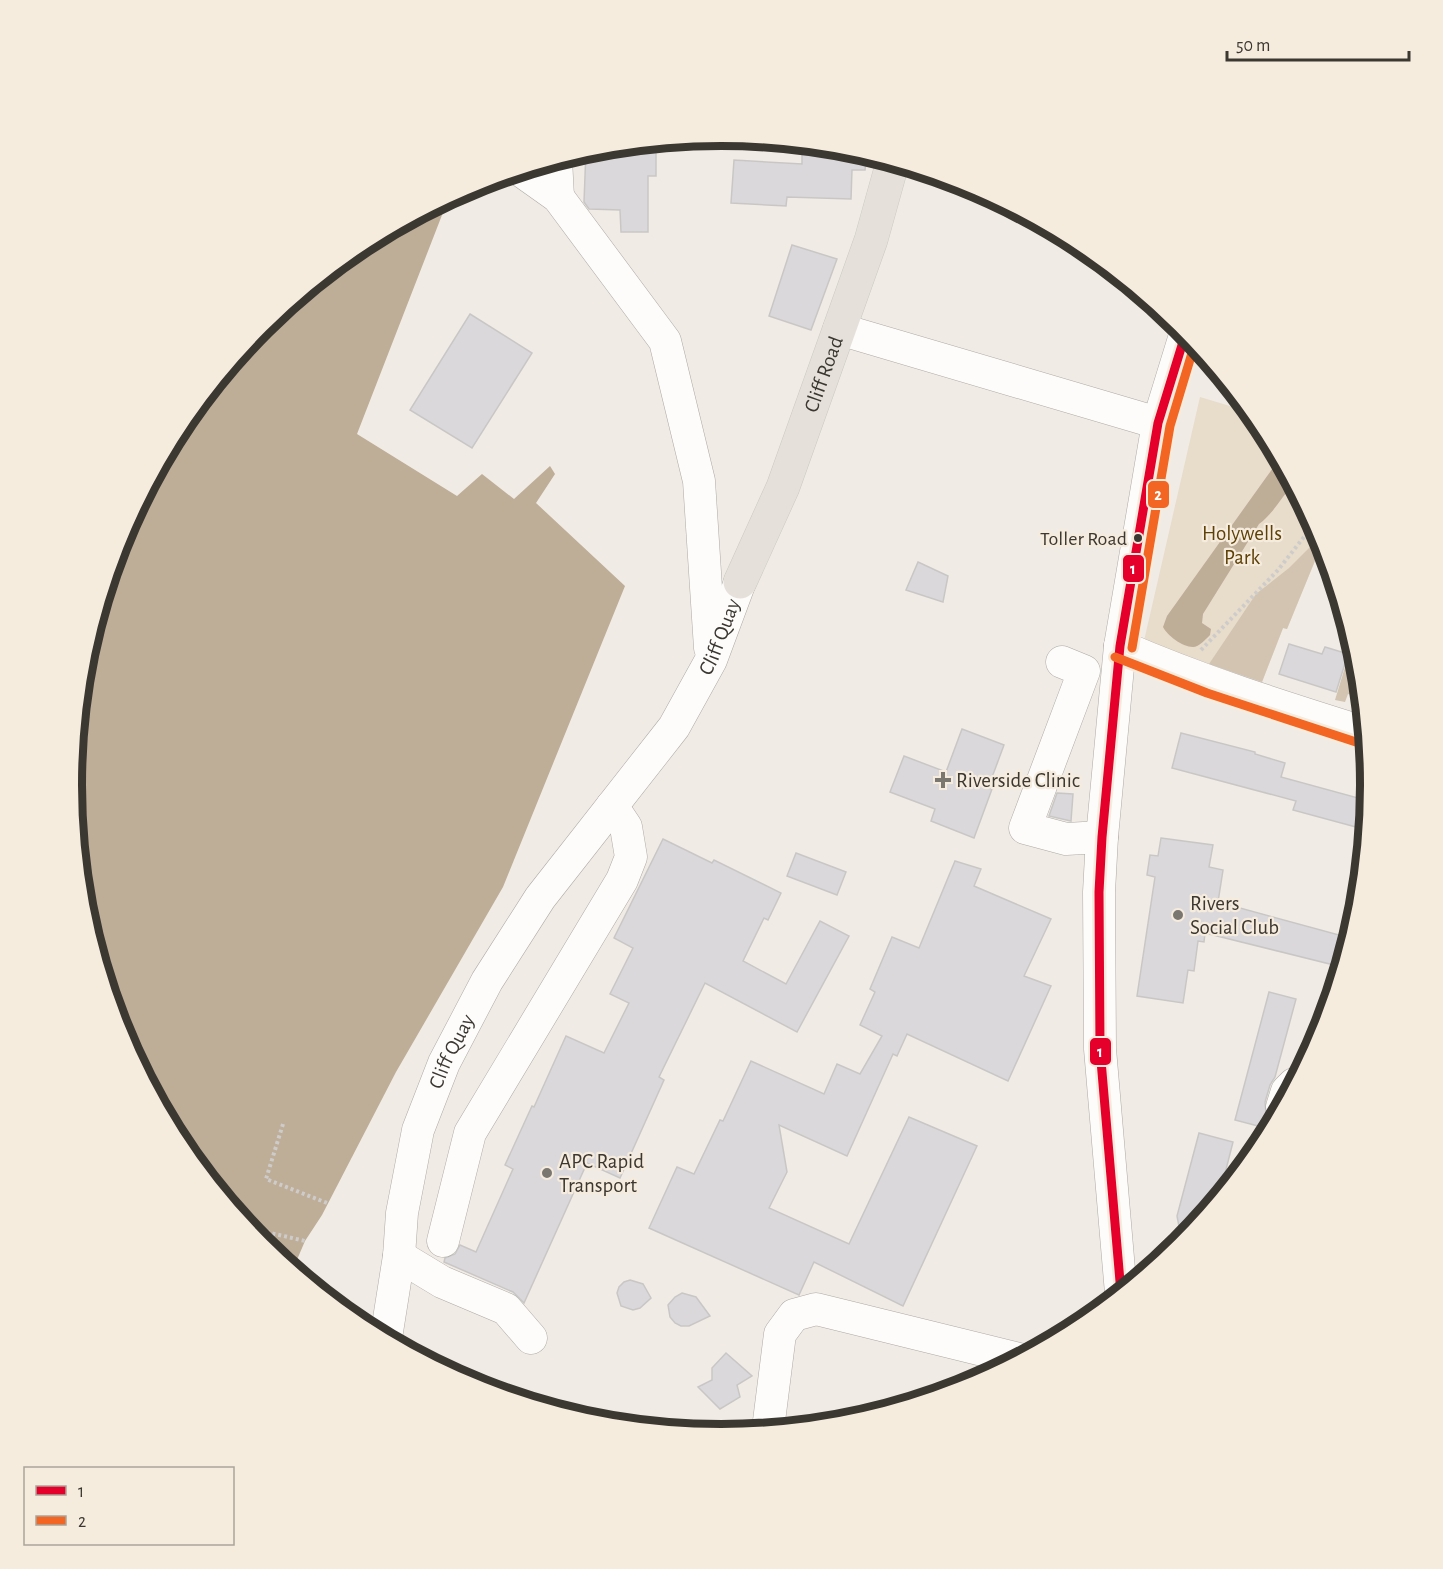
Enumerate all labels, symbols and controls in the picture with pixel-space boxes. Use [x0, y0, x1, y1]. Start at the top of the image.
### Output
scale bar [1227, 24, 1408, 62]
text: 50 m [1236, 37, 1270, 55]
street label: Cliff Road [800, 333, 847, 415]
line badge: 2 [1147, 480, 1170, 509]
text: 2 [1154, 487, 1162, 503]
park label: Holywells Park [1202, 523, 1282, 568]
place label: Toller Road [1040, 529, 1127, 549]
marker: Toller Road [1132, 532, 1144, 544]
line badge: 1 [1122, 554, 1145, 583]
text: 1 [1130, 561, 1136, 577]
street label: Cliff Quay [695, 596, 744, 679]
place label: Riverside Clinic [956, 770, 1080, 791]
marker: Riverside Clinic [934, 771, 952, 789]
place label: Rivers Social Club [1190, 893, 1279, 938]
marker: Rivers Social Club [1171, 908, 1185, 922]
street label: Cliff Quay [425, 1011, 479, 1092]
line badge: 1 [1089, 1037, 1112, 1066]
text: 1 [1097, 1044, 1103, 1060]
place label: APC Rapid Transport [559, 1151, 644, 1196]
marker: APC Rapid Transport [540, 1166, 554, 1180]
legend [24, 1467, 234, 1545]
text: 1 [78, 1483, 84, 1501]
text: 2 [78, 1513, 86, 1531]

